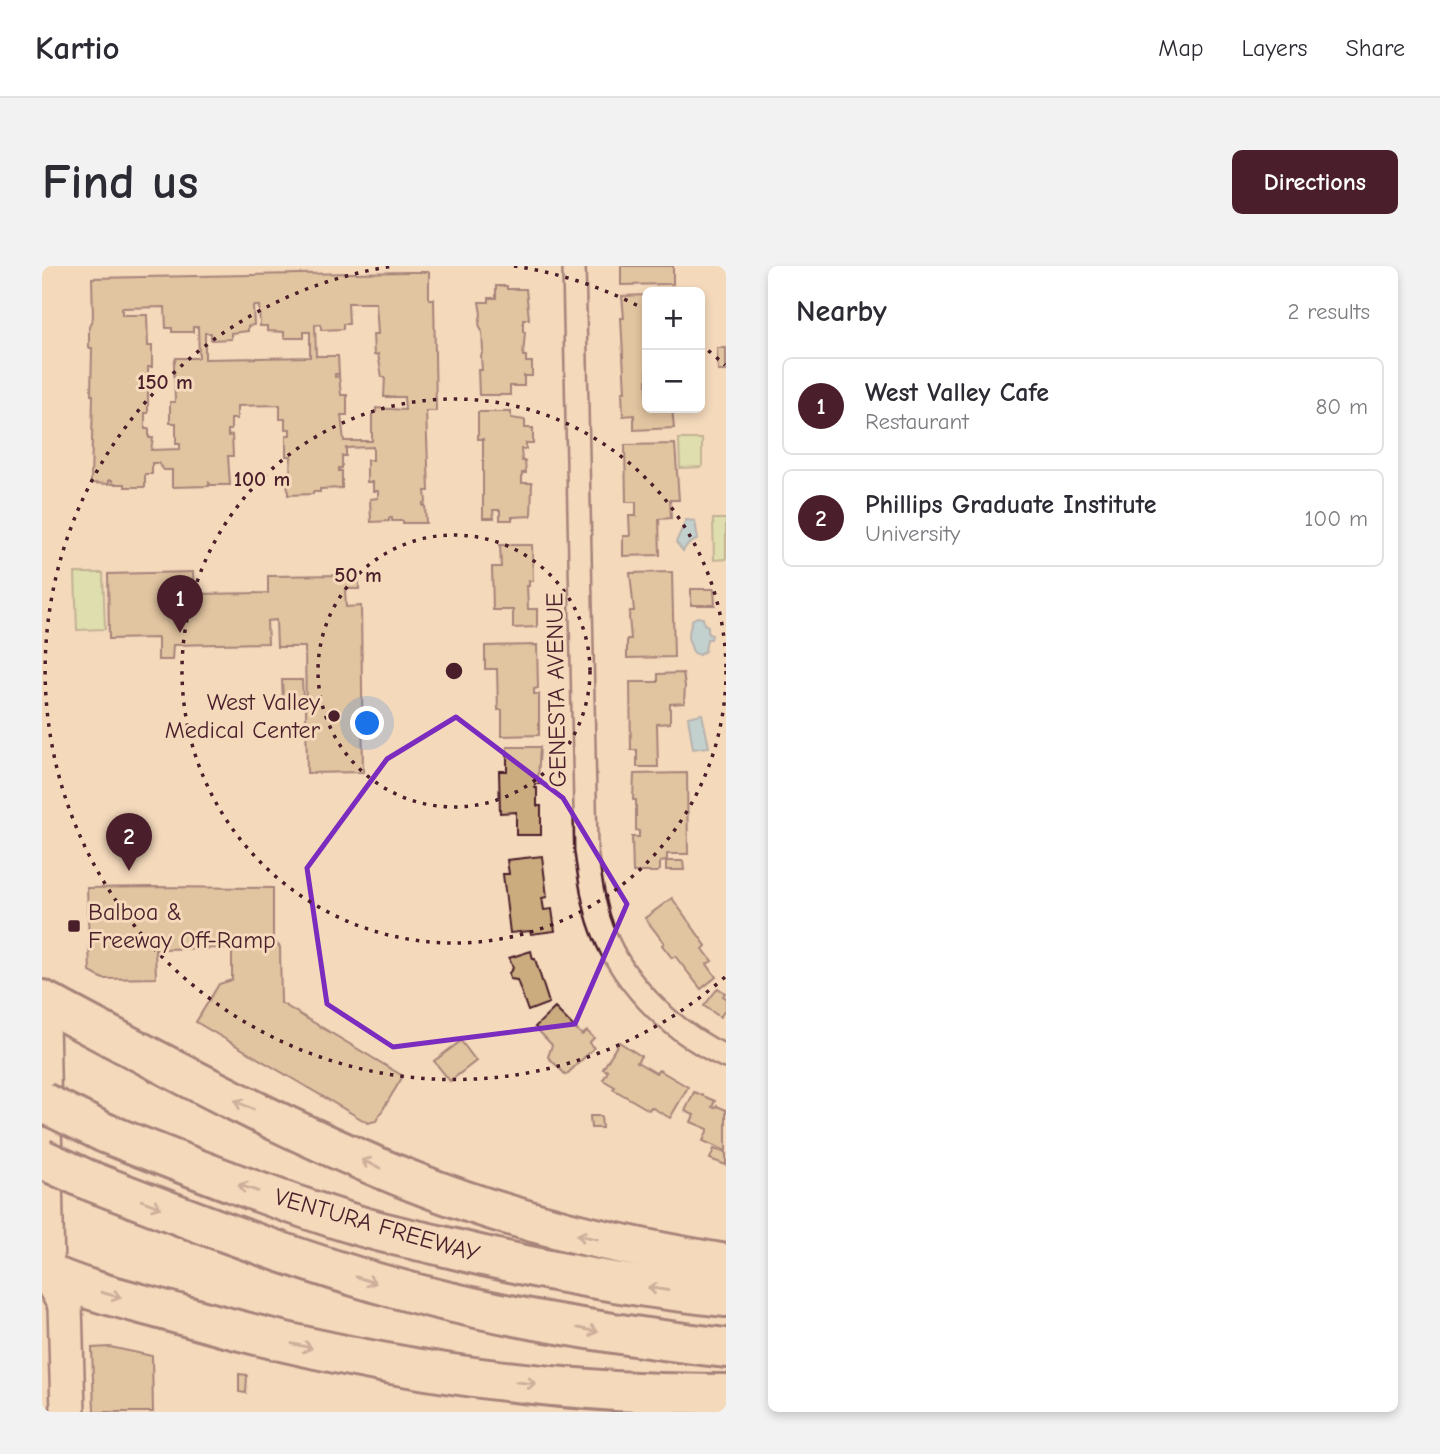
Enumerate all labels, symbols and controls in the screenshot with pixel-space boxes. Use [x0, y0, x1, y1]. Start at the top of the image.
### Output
text: Kartio [35, 29, 120, 67]
text: Map [1158, 34, 1204, 62]
text: Layers [1242, 34, 1307, 62]
text: Share [1345, 34, 1405, 62]
button: Directions [1232, 150, 1398, 214]
text: Find us [42, 154, 198, 210]
map controls [642, 287, 705, 413]
button: + [642, 287, 705, 350]
text: Nearby [796, 294, 887, 329]
text: 2 results [1288, 298, 1370, 325]
button: − [642, 350, 705, 413]
text: 150 m [137, 370, 193, 394]
text: West Valley Cafe [865, 378, 1049, 408]
text: 1 [816, 393, 826, 420]
text: 80 m [1315, 393, 1368, 420]
text: Restaurant [865, 408, 969, 435]
text: 100 m [234, 467, 290, 491]
text: Phillips Graduate Institute [865, 490, 1157, 520]
text: 2 [815, 505, 827, 532]
text: 100 m [1304, 505, 1368, 532]
text: University [865, 520, 960, 547]
text: 50 m [334, 563, 382, 587]
pin: 1 [157, 575, 203, 633]
street label: GENESTA AVENUE [540, 592, 572, 788]
centre of rings [442, 659, 466, 683]
place label: West Valley Medical Center [165, 688, 320, 744]
your location [350, 706, 384, 740]
marker: West Valley Medical Center [326, 708, 342, 724]
pin: 2 [106, 813, 152, 871]
place label: Balboa & Freeway Off-Ramp [88, 898, 276, 954]
marker: Balboa & Freeway Off-Ramp [66, 918, 82, 934]
one-way arrow [234, 1097, 255, 1111]
one-way arrow [361, 1157, 382, 1170]
one-way arrow [237, 1181, 259, 1193]
street label: VENTURA FREEWAY [271, 1182, 483, 1268]
one-way arrow [140, 1199, 162, 1212]
one-way arrow [576, 1229, 599, 1243]
one-way arrow [355, 1274, 377, 1287]
one-way arrow [647, 1282, 670, 1295]
one-way arrow [100, 1289, 122, 1302]
one-way arrow [576, 1323, 599, 1337]
one-way arrow [290, 1340, 313, 1353]
one-way arrow [514, 1377, 537, 1390]

